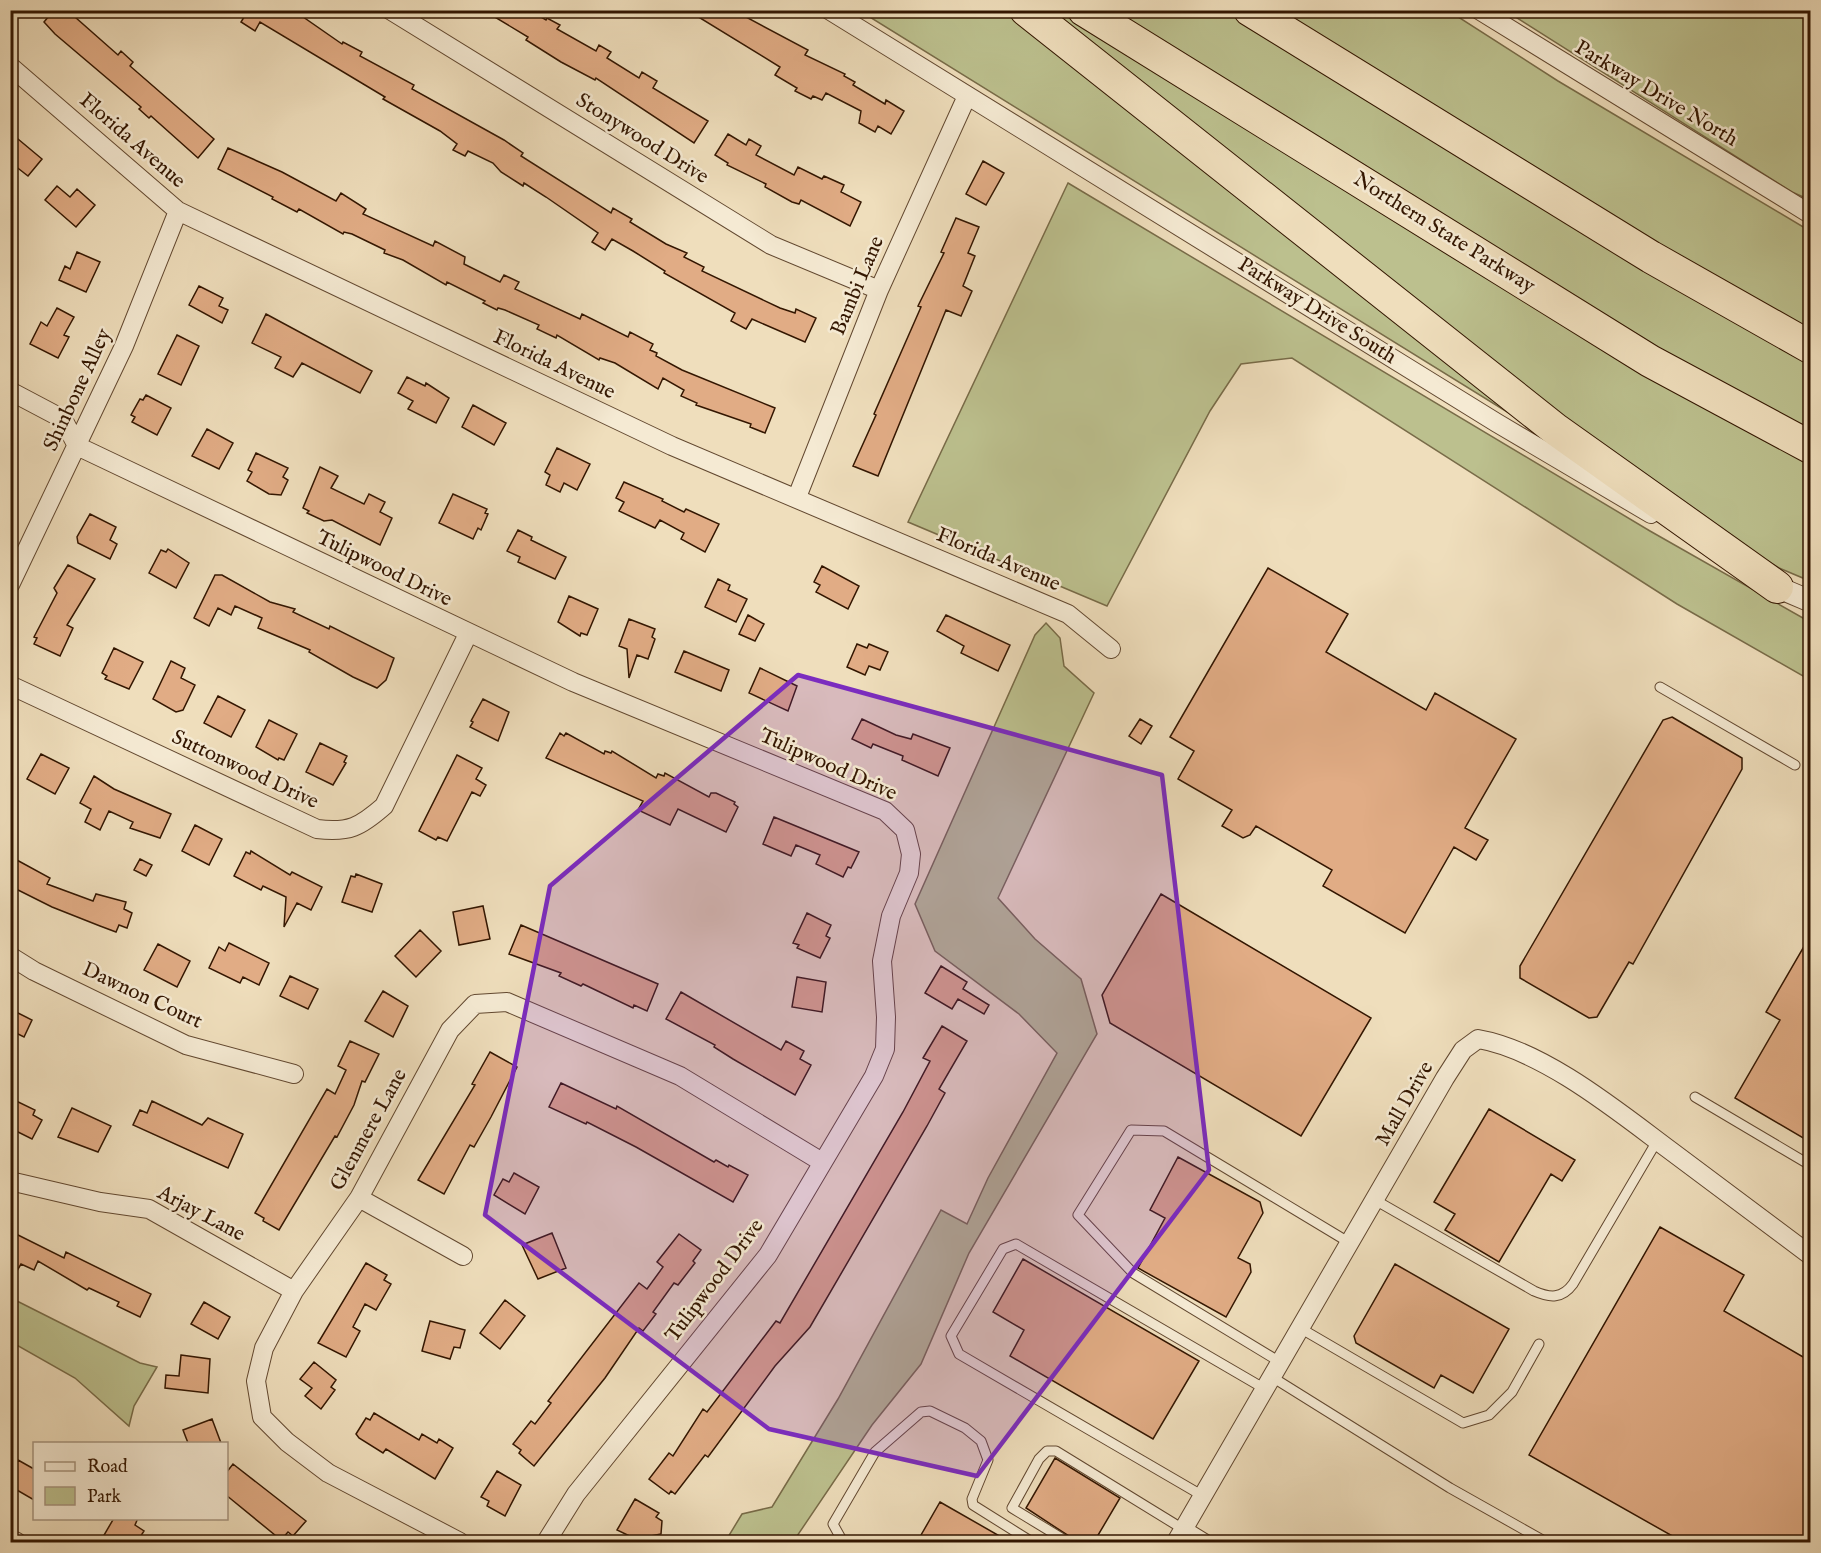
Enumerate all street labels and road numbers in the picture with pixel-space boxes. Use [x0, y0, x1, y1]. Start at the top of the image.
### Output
street label: Parkway Drive North [1569, 35, 1743, 153]
street label: Florida Avenue [73, 87, 191, 195]
street label: Stonywood Drive [571, 87, 714, 191]
street label: Northern State Parkway [1348, 166, 1540, 300]
street label: Bambi Lane [825, 232, 891, 340]
street label: Parkway Drive South [1233, 251, 1401, 371]
street label: Shinbone Alley [38, 324, 118, 456]
street label: Florida Avenue [489, 324, 620, 406]
street label: Florida Avenue [932, 522, 1065, 598]
street label: Tulipwood Drive [312, 524, 457, 614]
street label: Tulipwood Drive [755, 723, 901, 808]
street label: Suttonwood Drive [167, 724, 323, 816]
street label: Dawnon Court [78, 956, 206, 1036]
street label: Mall Drive [1370, 1056, 1440, 1151]
street label: Glenmere Lane [324, 1064, 414, 1196]
street label: Arjay Lane [152, 1179, 250, 1249]
street label: Tulipwood Drive [660, 1214, 770, 1348]

